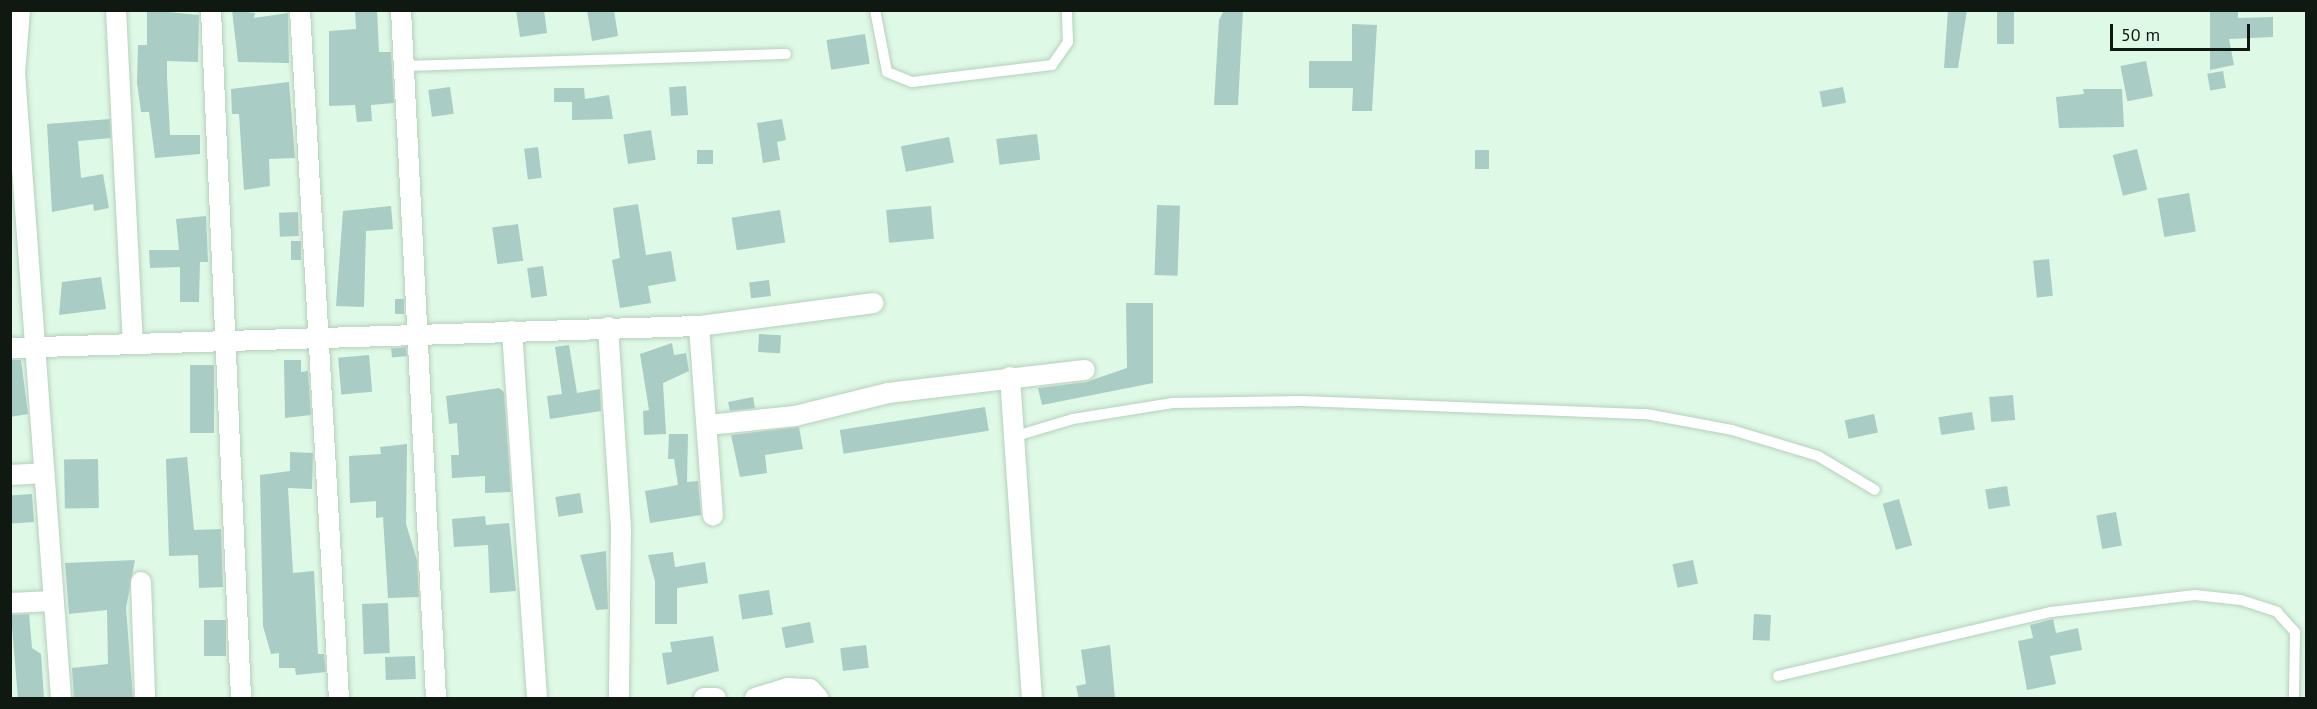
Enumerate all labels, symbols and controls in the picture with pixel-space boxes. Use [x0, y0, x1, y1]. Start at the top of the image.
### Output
scale bar [2113, 12, 2252, 50]
text: 50 m [2121, 23, 2160, 46]

